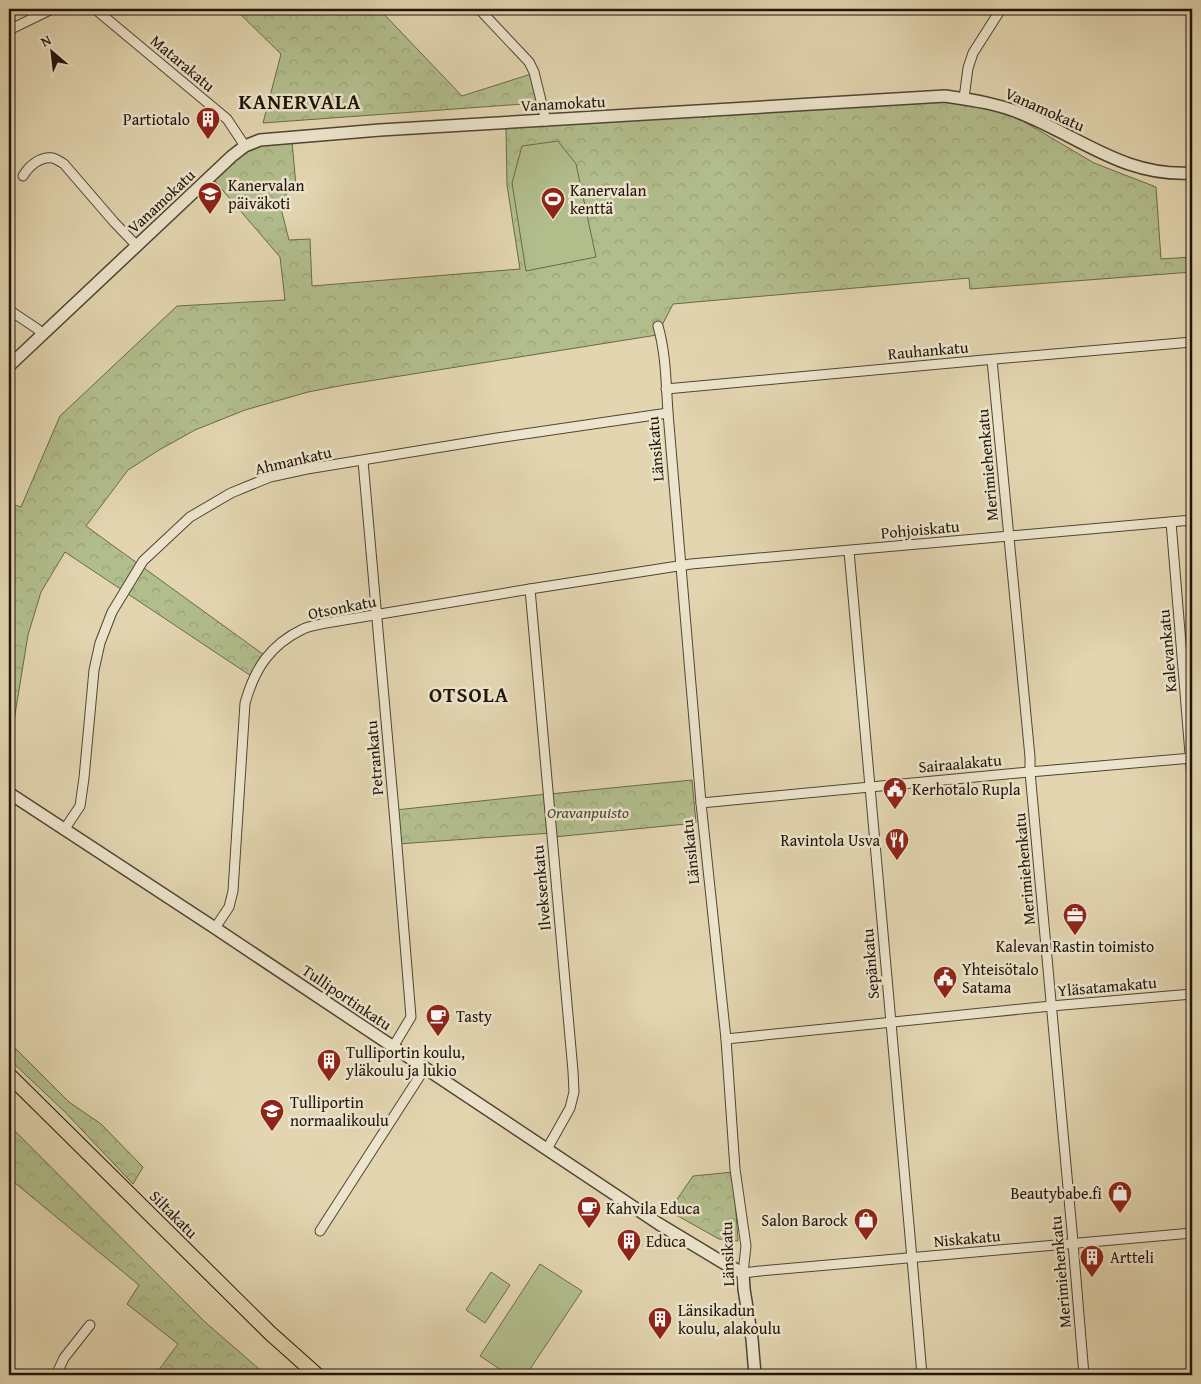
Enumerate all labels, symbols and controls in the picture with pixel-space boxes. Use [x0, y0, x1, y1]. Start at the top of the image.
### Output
north arrow [28, 28, 78, 78]
text: N [37, 29, 55, 52]
street label: Matarakatu [145, 29, 221, 97]
street label: Vanamokatu [1001, 81, 1089, 137]
district label: KANERVALA [239, 86, 361, 117]
street label: Vanamokatu [520, 89, 606, 117]
building icon: Partiotalo [195, 106, 221, 140]
place label: Partiotalo [123, 107, 190, 131]
street label: Vanamokatu [122, 163, 200, 239]
place label: Kanervalan päiväkoti [228, 173, 304, 215]
place label: Kanervalan kenttä [570, 178, 646, 220]
school or university icon: Kanervalan päiväkoti [197, 181, 223, 215]
sports icon: Kanervalan kenttä [540, 186, 566, 220]
street label: Rauhankatu [887, 334, 970, 365]
street label: Merimiehenkatu [970, 408, 1004, 522]
street label: Länsikatu [640, 415, 670, 483]
street label: Ahmankatu [252, 439, 334, 480]
street label: Pohjoiskatu [880, 514, 961, 544]
street label: Otsonkatu [306, 589, 378, 625]
street label: Kalevankatu [1151, 608, 1183, 693]
district label: OTSOLA [429, 679, 509, 710]
street label: Petrankatu [359, 719, 389, 796]
street label: Sairaalakatu [917, 747, 1003, 779]
public building icon: Kerhotalo Rupla [882, 776, 908, 810]
place label: Kerhotalo Rupla [912, 777, 1021, 801]
park label: Oravanpuisto [547, 800, 629, 824]
street label: Merimiehenkatu [1007, 812, 1041, 926]
street label: Länsikatu [675, 818, 705, 886]
restaurant icon: Ravintola Usva [884, 827, 910, 861]
place label: Ravintola Usva [781, 828, 880, 852]
street label: Ilveksenkatu [525, 844, 557, 932]
office icon: Kalevan Rastin toimisto [1062, 902, 1088, 936]
street label: Sepänkatu [855, 928, 885, 1000]
place label: Kalevan Rastin toimisto [996, 934, 1154, 958]
place label: Yhteisötalo Satama [962, 957, 1039, 999]
street label: Tulliportinkatu [297, 958, 397, 1036]
public building icon: Yhteisötalo Satama [932, 965, 958, 999]
street label: Yläsatamakatu [1056, 970, 1158, 1002]
cafe icon: Tasty [425, 1003, 451, 1037]
place label: Tasty [456, 1004, 492, 1028]
place label: Tulliportin koulu, yläkoulu ja lukio [345, 1040, 465, 1082]
building icon: Tulliportin koulu, yläkoulu ja lukio [316, 1048, 342, 1082]
place label: Tulliportin normaalikoulu [290, 1090, 389, 1132]
school or university icon: Tulliportin normaalikoulu [259, 1098, 285, 1132]
shop icon: Beautybabe.fi [1107, 1180, 1133, 1214]
place label: Beautybabe.fi [1010, 1181, 1102, 1205]
street label: Siltakatu [144, 1184, 204, 1244]
cafe icon: Kahvila Educa [576, 1195, 602, 1229]
place label: Kahvila Educa [606, 1196, 700, 1220]
shop icon: Salon Barock [853, 1207, 879, 1241]
place label: Salon Barock [761, 1208, 849, 1232]
street label: Merimiehenkatu [1043, 1215, 1077, 1329]
street label: Länsikatu [714, 1221, 740, 1287]
street label: Niskakatu [933, 1223, 1002, 1253]
building icon: Educa [616, 1228, 642, 1262]
place label: Educa [646, 1229, 686, 1253]
building icon: Artteli [1079, 1244, 1105, 1278]
place label: Artteli [1110, 1245, 1155, 1269]
place label: Länsikadun koulu, alakoulu [678, 1298, 781, 1340]
building icon: Länsikadun koulu, alakoulu [647, 1306, 673, 1340]

